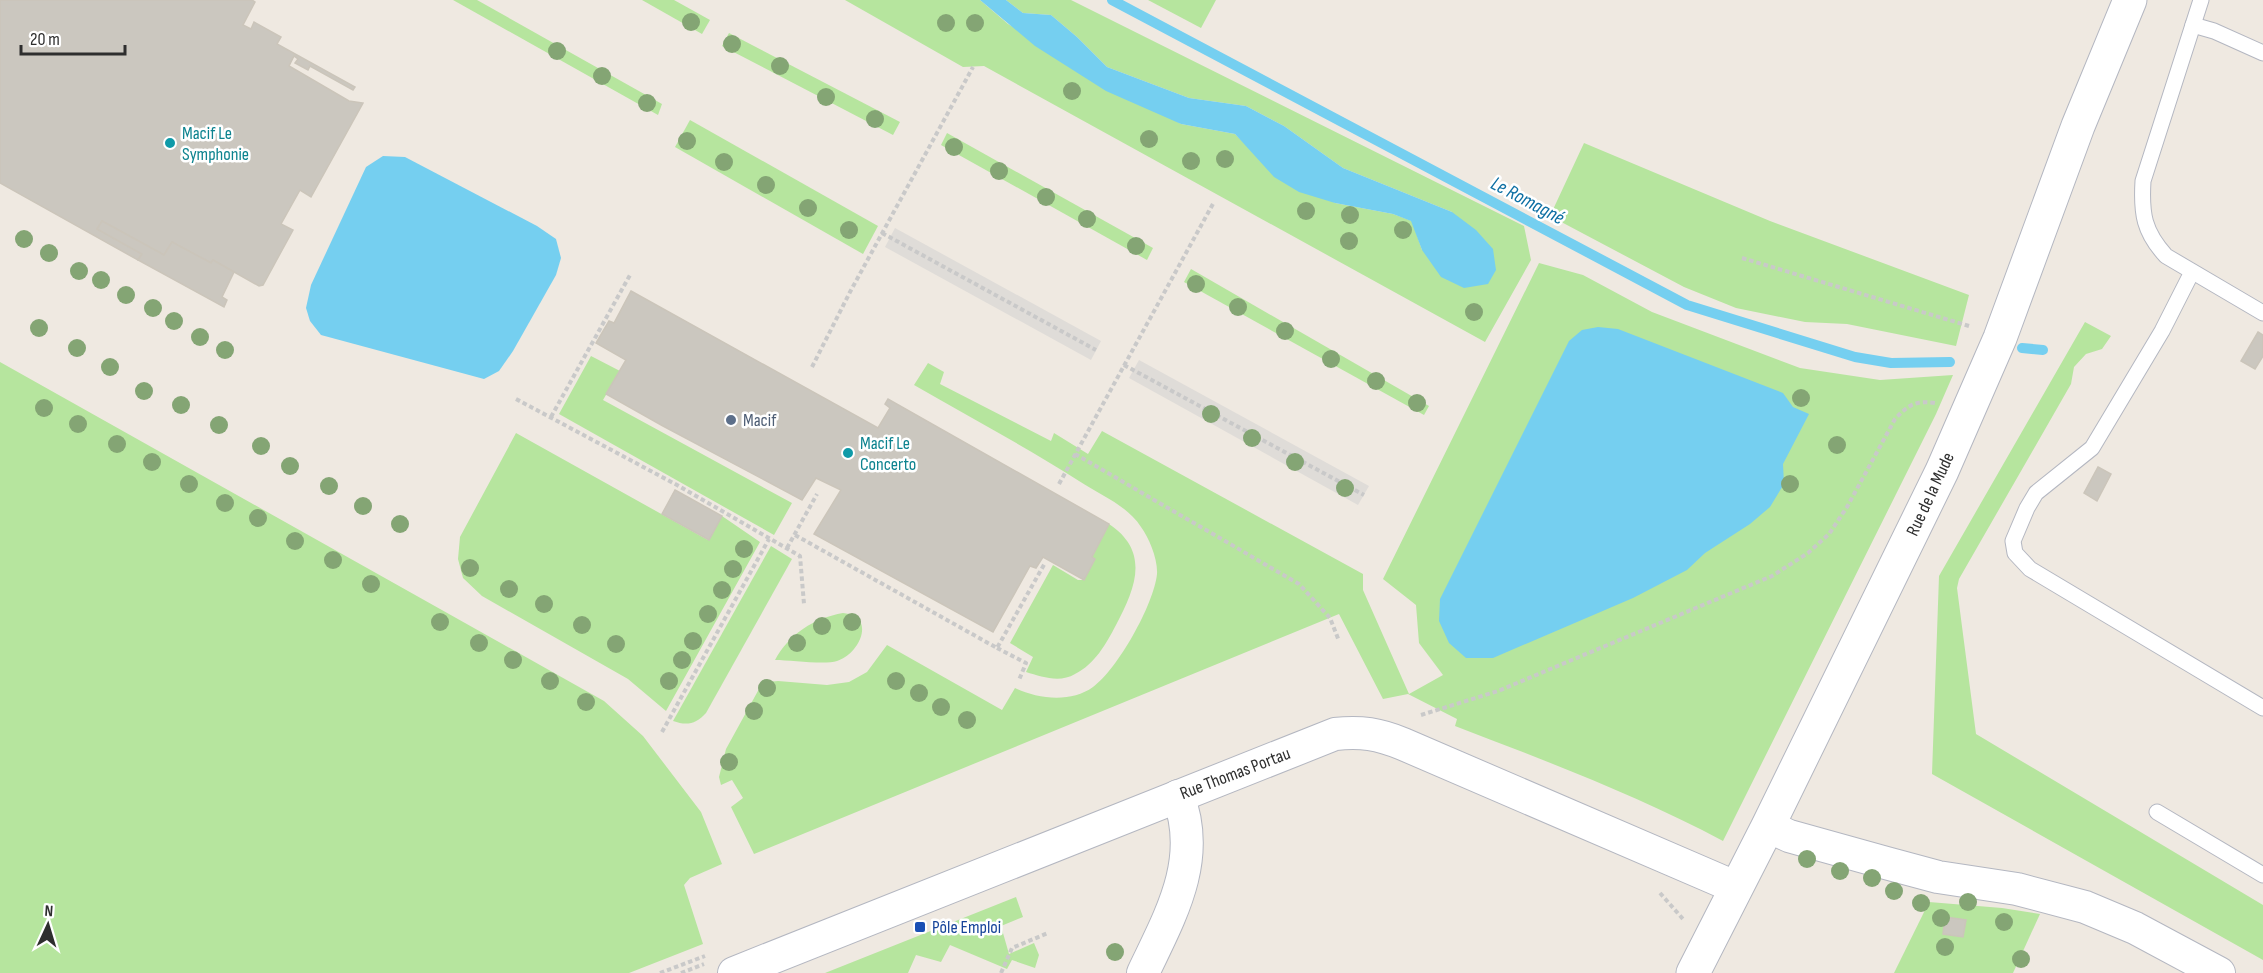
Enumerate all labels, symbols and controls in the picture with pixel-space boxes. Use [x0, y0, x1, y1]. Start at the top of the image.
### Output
scale bar [21, 18, 124, 56]
text: 20 m [30, 29, 60, 50]
place label: Macif Le Symphonie [182, 123, 249, 165]
marker: Macif Le Symphonie [163, 136, 177, 150]
water label: Le Romagné [1487, 172, 1569, 230]
place label: Macif [743, 410, 777, 431]
marker: Macif [724, 413, 738, 427]
place label: Macif Le Concerto [860, 433, 916, 475]
marker: Macif Le Concerto [841, 446, 855, 460]
street label: Rue de la Mude [1902, 449, 1959, 539]
street label: Rue Thomas Portau [1177, 743, 1293, 804]
north arrow [18, 895, 78, 955]
text: N [44, 902, 54, 921]
place label: Pôle Emploi [932, 917, 1001, 938]
marker: Pôle Emploi [913, 920, 927, 934]

